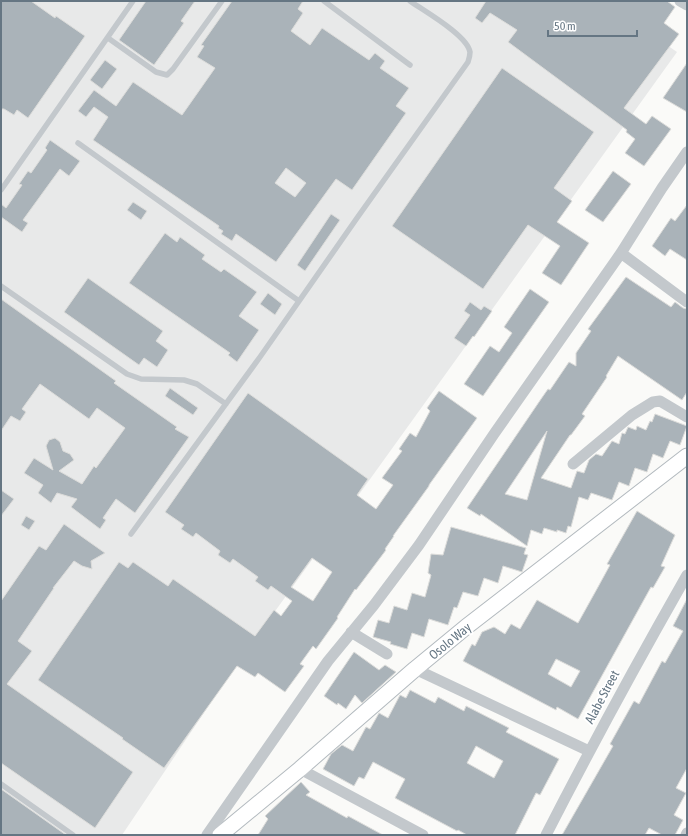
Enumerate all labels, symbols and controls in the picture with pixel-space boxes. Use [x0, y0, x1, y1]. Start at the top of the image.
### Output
scale bar [548, 12, 637, 38]
text: 50 m [554, 19, 576, 33]
street label: Osolo Way [426, 619, 475, 663]
street label: Alabe Street [582, 668, 622, 726]

